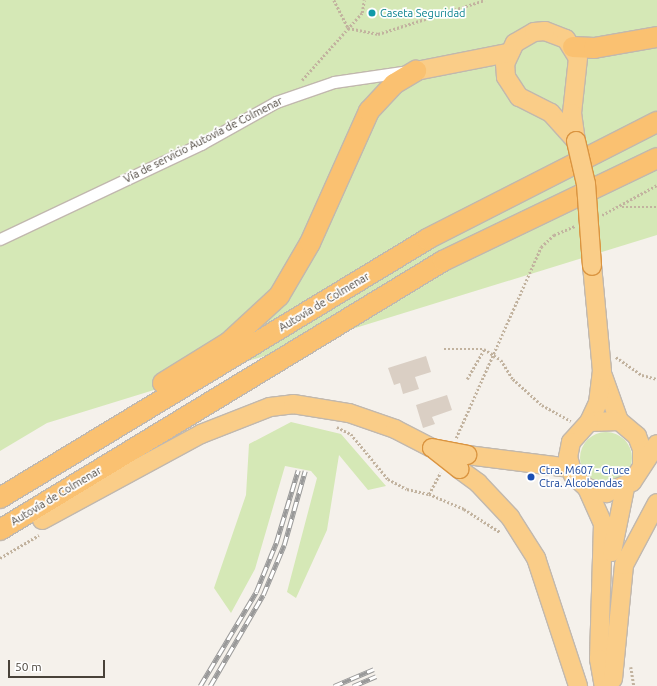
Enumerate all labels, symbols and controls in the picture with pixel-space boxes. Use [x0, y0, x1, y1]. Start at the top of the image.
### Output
place label: Caseta Seguridad [380, 6, 466, 20]
marker: Caseta Seguridad [367, 8, 377, 18]
street label: Vía de servicio Autovía de Colmenar [121, 94, 285, 186]
street label: Autovía de Colmenar [276, 270, 372, 334]
street label: Autovía de Colmenar [8, 464, 104, 528]
place label: Ctra. M607 - Cruce Ctra. Alcobendas [539, 464, 630, 490]
marker: Ctra. M607 - Cruce Ctra. Alcobendas [526, 472, 536, 482]
scale bar [10, 652, 107, 678]
text: 50 m [15, 660, 42, 673]

